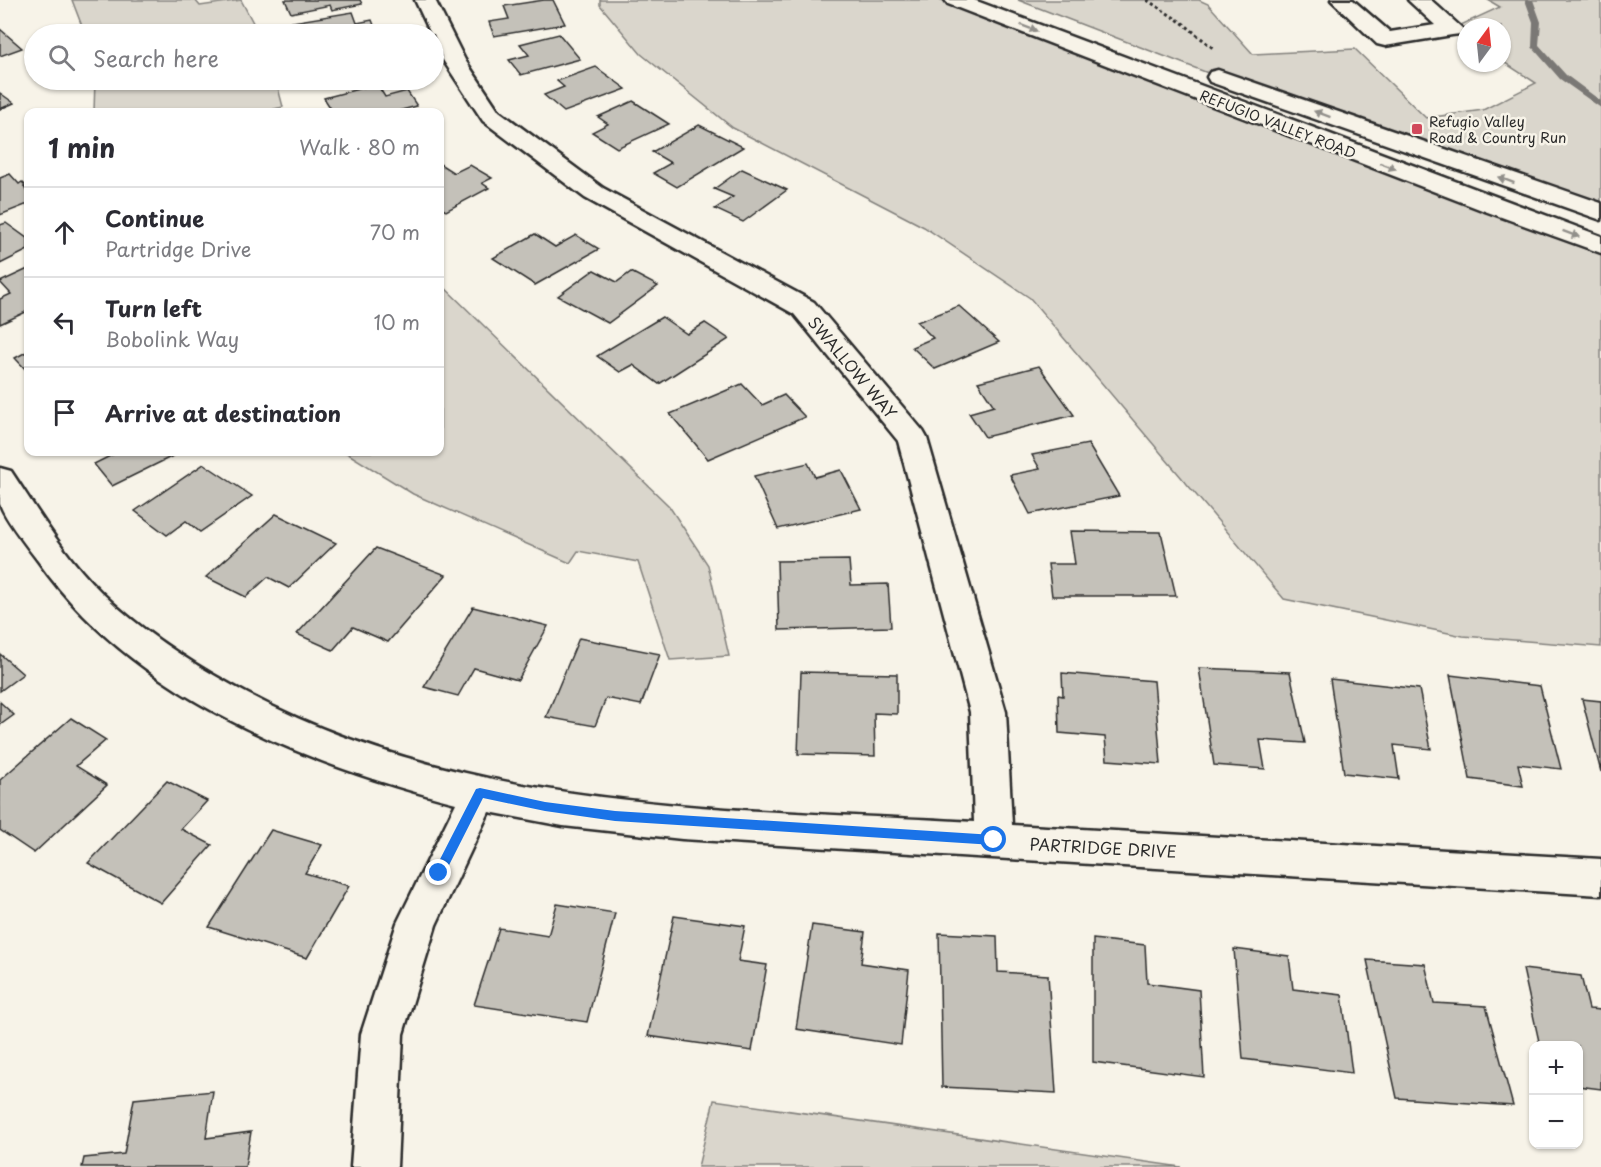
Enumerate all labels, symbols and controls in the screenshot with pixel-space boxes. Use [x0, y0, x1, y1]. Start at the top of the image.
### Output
north arrow [1457, 18, 1511, 72]
search box [24, 24, 444, 90]
one-way arrow [1020, 24, 1038, 34]
icon: search [45, 41, 78, 74]
text: Search here [93, 41, 219, 74]
street label: REFUGIO VALLEY ROAD [1197, 84, 1359, 164]
one-way arrow [1313, 109, 1331, 119]
place label: Refugio Valley Road & Country Run [1429, 111, 1567, 148]
marker: Refugio Valley Road & Country Run [1410, 122, 1424, 136]
text: 1 min [48, 128, 115, 167]
text: Walk · 80 m [299, 132, 420, 162]
one-way arrow [1379, 162, 1397, 171]
one-way arrow [1497, 175, 1515, 185]
text: Continue [105, 201, 204, 234]
icon: ahead [48, 216, 81, 249]
text: 70 m [370, 217, 420, 247]
one-way arrow [1562, 229, 1580, 239]
text: Partridge Drive [105, 234, 251, 264]
text: Turn left [105, 291, 202, 324]
icon: left [48, 306, 81, 339]
text: 10 m [373, 307, 420, 337]
street label: SWALLOW WAY [803, 311, 903, 423]
text: Bobolink Way [105, 324, 239, 354]
icon: arrive [48, 396, 81, 429]
text: Arrive at destination [105, 396, 341, 429]
route start [980, 826, 1006, 852]
street label: PARTRIDGE DRIVE [1029, 831, 1177, 863]
route end [425, 859, 451, 885]
map controls [1529, 1041, 1583, 1149]
button: + [1529, 1041, 1583, 1095]
button: − [1529, 1095, 1583, 1149]

